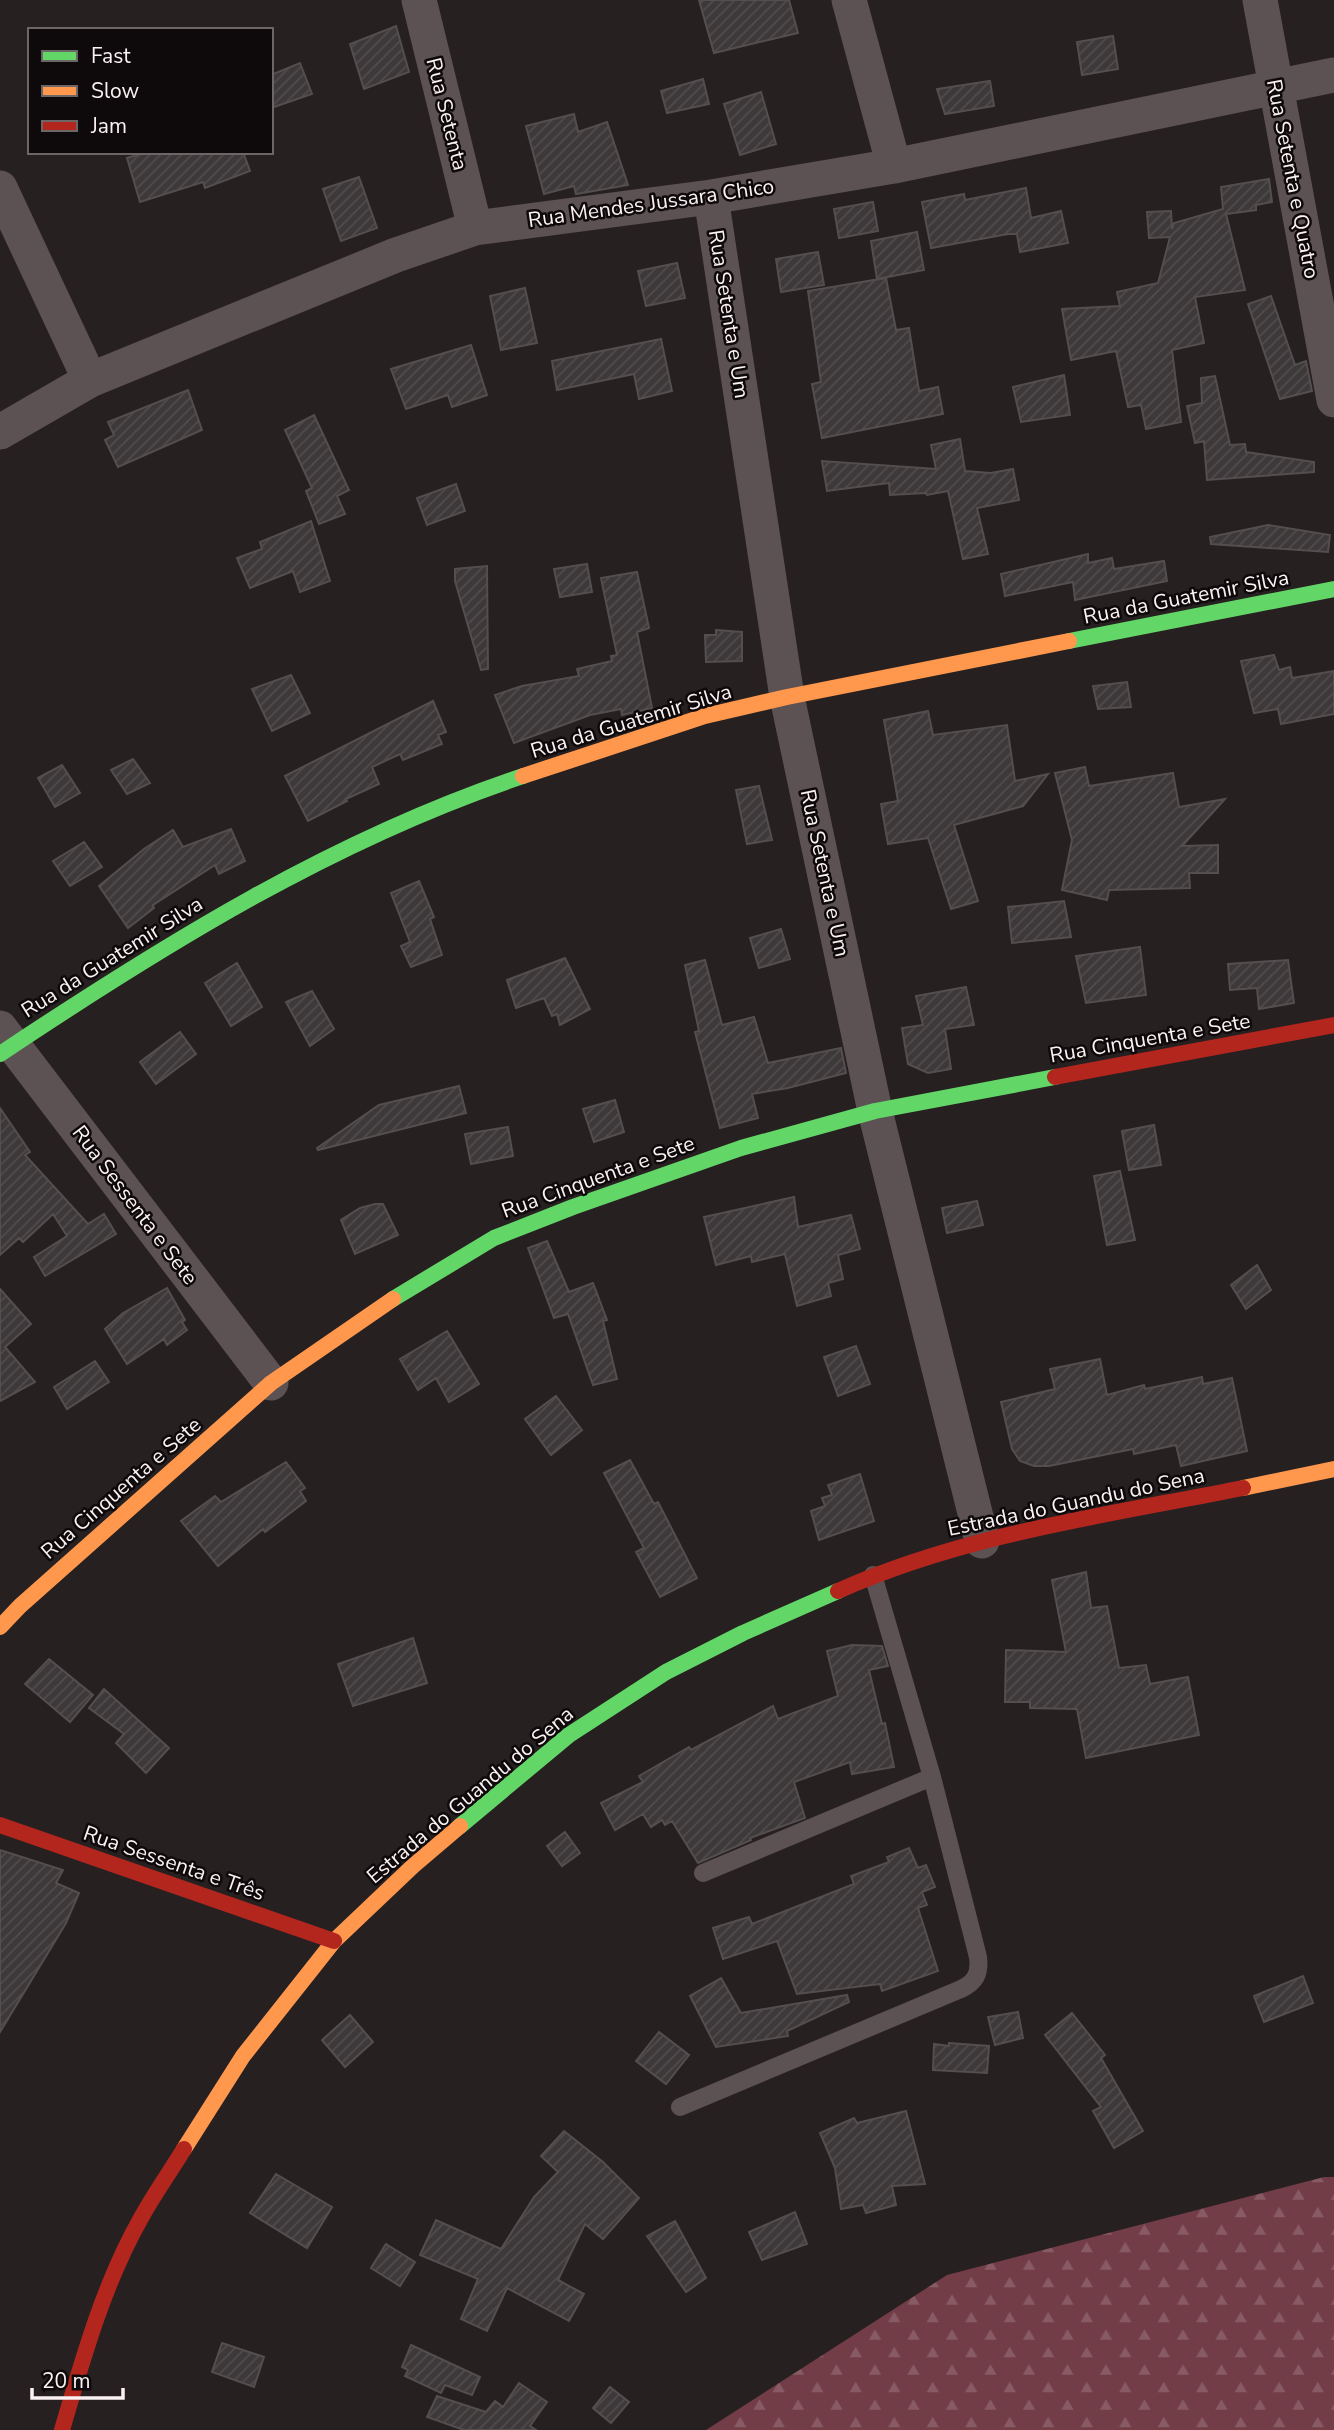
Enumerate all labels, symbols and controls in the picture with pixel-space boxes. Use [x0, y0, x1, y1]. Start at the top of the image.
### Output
legend [28, 28, 273, 154]
text: Fast [91, 42, 131, 70]
street label: Rua Setenta [419, 55, 475, 173]
text: Slow [91, 77, 140, 105]
street label: Rua Setenta e Quatro [1260, 77, 1326, 281]
text: Jam [90, 112, 127, 140]
street label: Rua Mendes Jussara Chico [526, 172, 776, 234]
street label: Rua Setenta e Um [702, 228, 756, 400]
street label: Rua da Guatemir Silva [1081, 563, 1291, 631]
street label: Rua da Guatemir Silva [527, 677, 735, 765]
street label: Rua Setenta e Um [794, 787, 856, 959]
street label: Rua da Guatemir Silva [16, 890, 208, 1024]
street label: Rua Cinquenta e Sete [1047, 1007, 1253, 1069]
street label: Rua Sessenta e Sete [66, 1120, 204, 1290]
street label: Rua Cinquenta e Sete [498, 1129, 698, 1225]
street label: Rua Cinquenta e Sete [35, 1411, 207, 1565]
street label: Estrada do Guandu do Sena [945, 1461, 1207, 1543]
street label: Estrada do Guandu do Sena [361, 1700, 579, 1890]
street label: Rua Sessenta e Três [80, 1819, 268, 1907]
scale bar [32, 2356, 122, 2400]
text: 20 m [42, 2367, 91, 2395]

